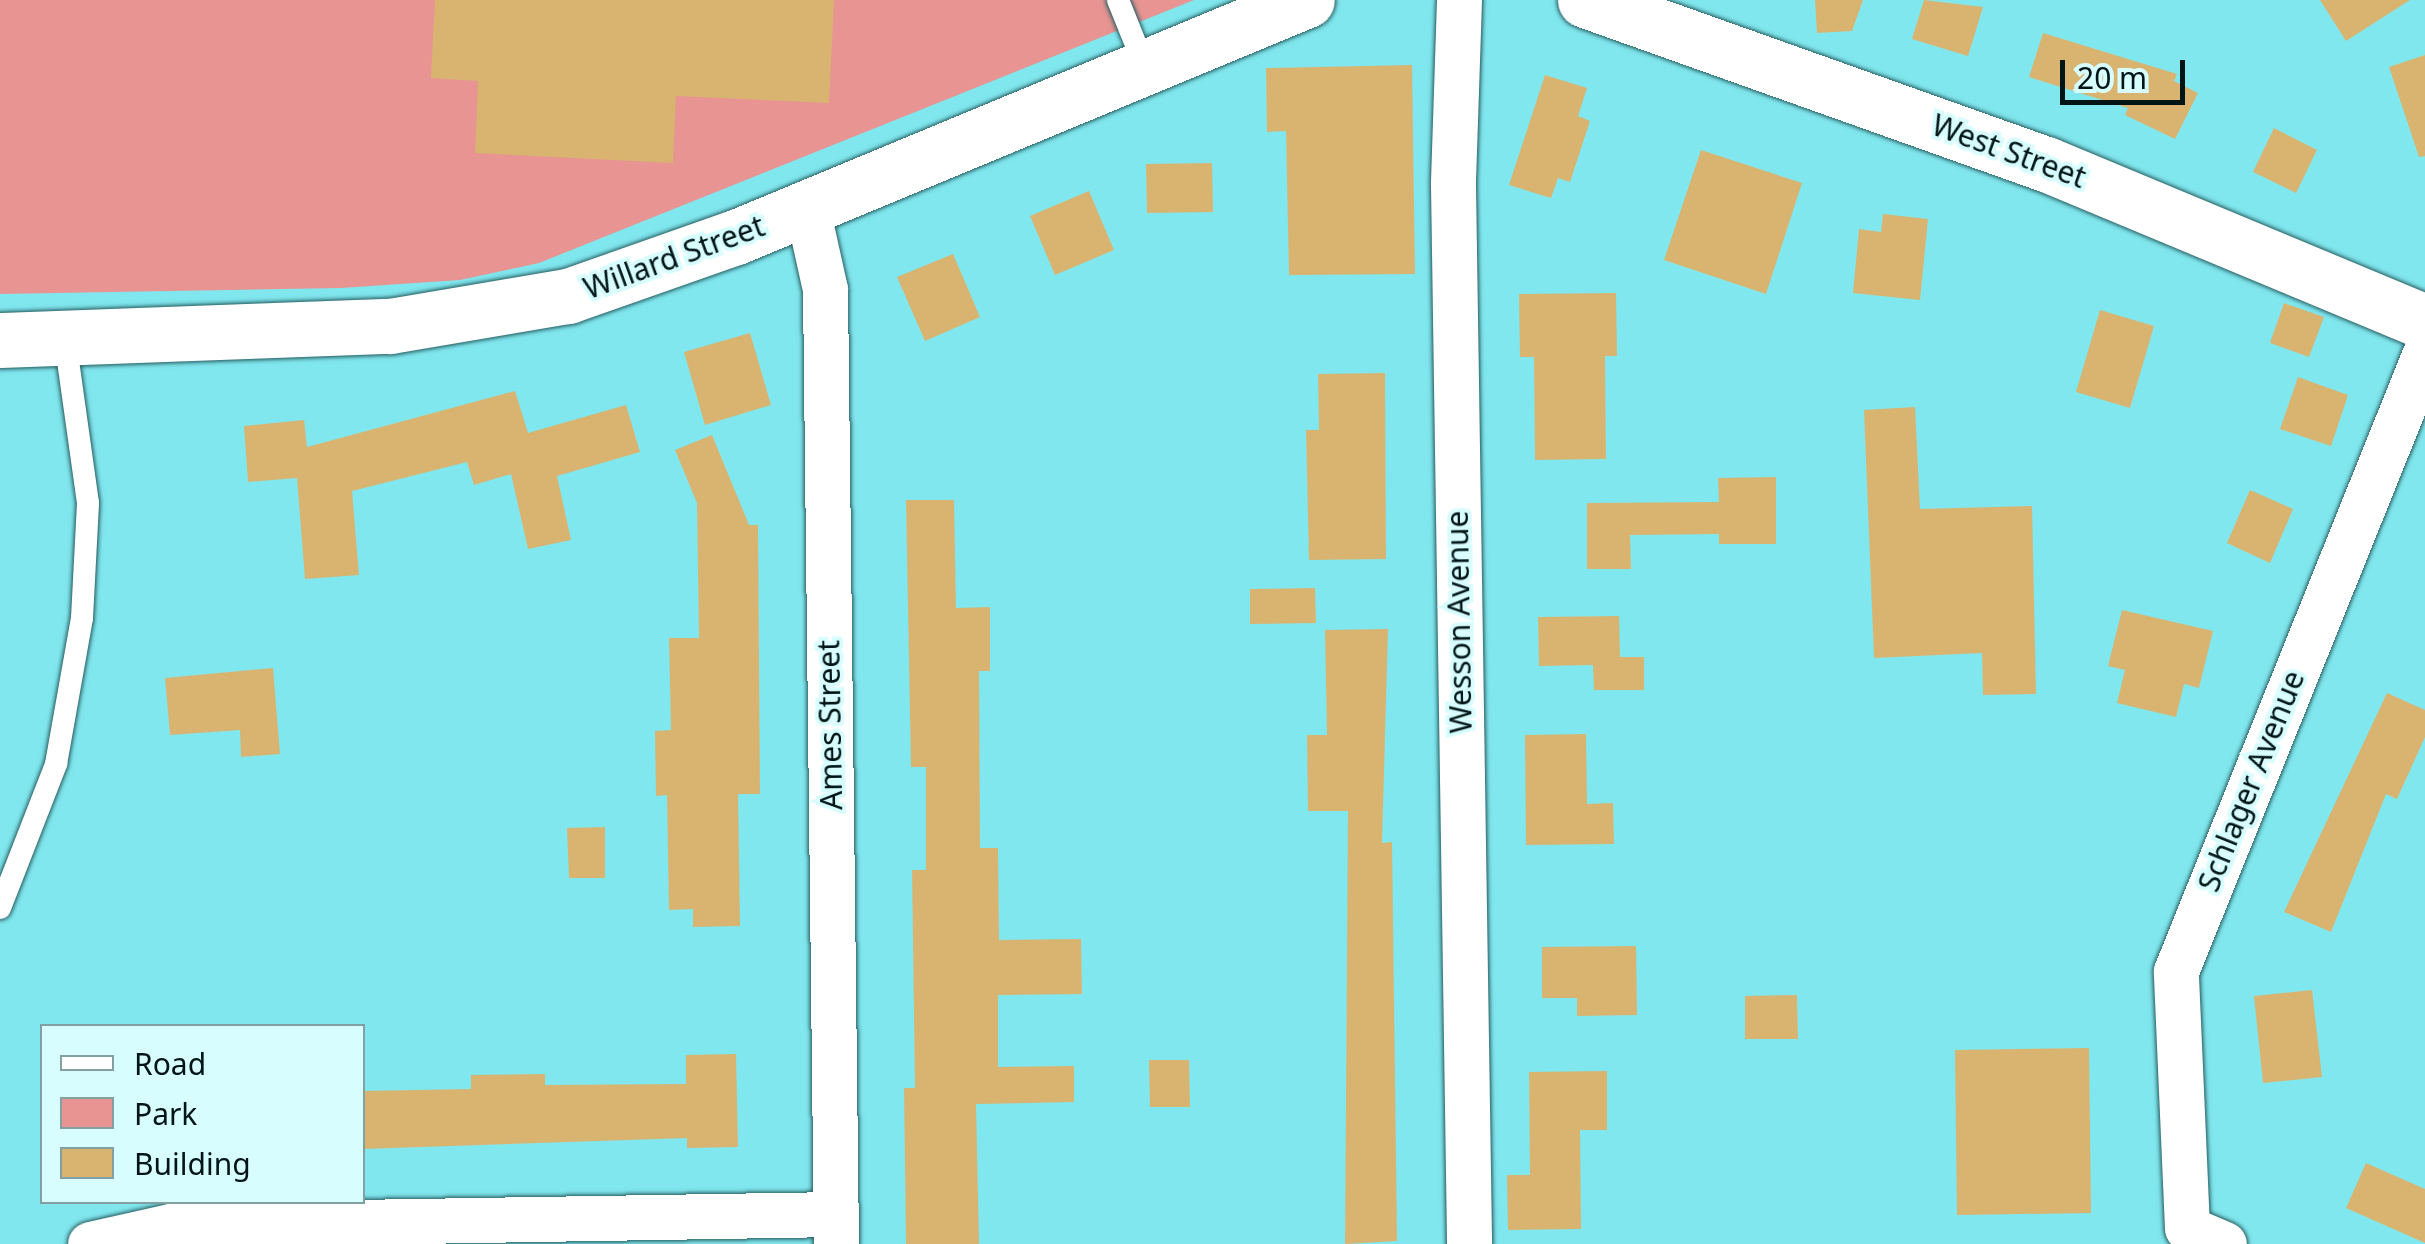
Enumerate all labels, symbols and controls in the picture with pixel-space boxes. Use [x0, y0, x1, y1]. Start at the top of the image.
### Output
scale bar [2065, 40, 2190, 102]
text: 20 m [2077, 57, 2147, 98]
street label: West Street [1927, 107, 2091, 195]
street label: Willard Street [579, 208, 769, 306]
street label: Wesson Avenue [1439, 510, 1479, 734]
street label: Ames Street [811, 640, 849, 810]
street label: Schlager Avenue [2190, 665, 2312, 897]
legend [40, 1024, 365, 1204]
text: Road [134, 1043, 206, 1084]
text: Park [134, 1093, 197, 1134]
text: Building [134, 1143, 251, 1184]

